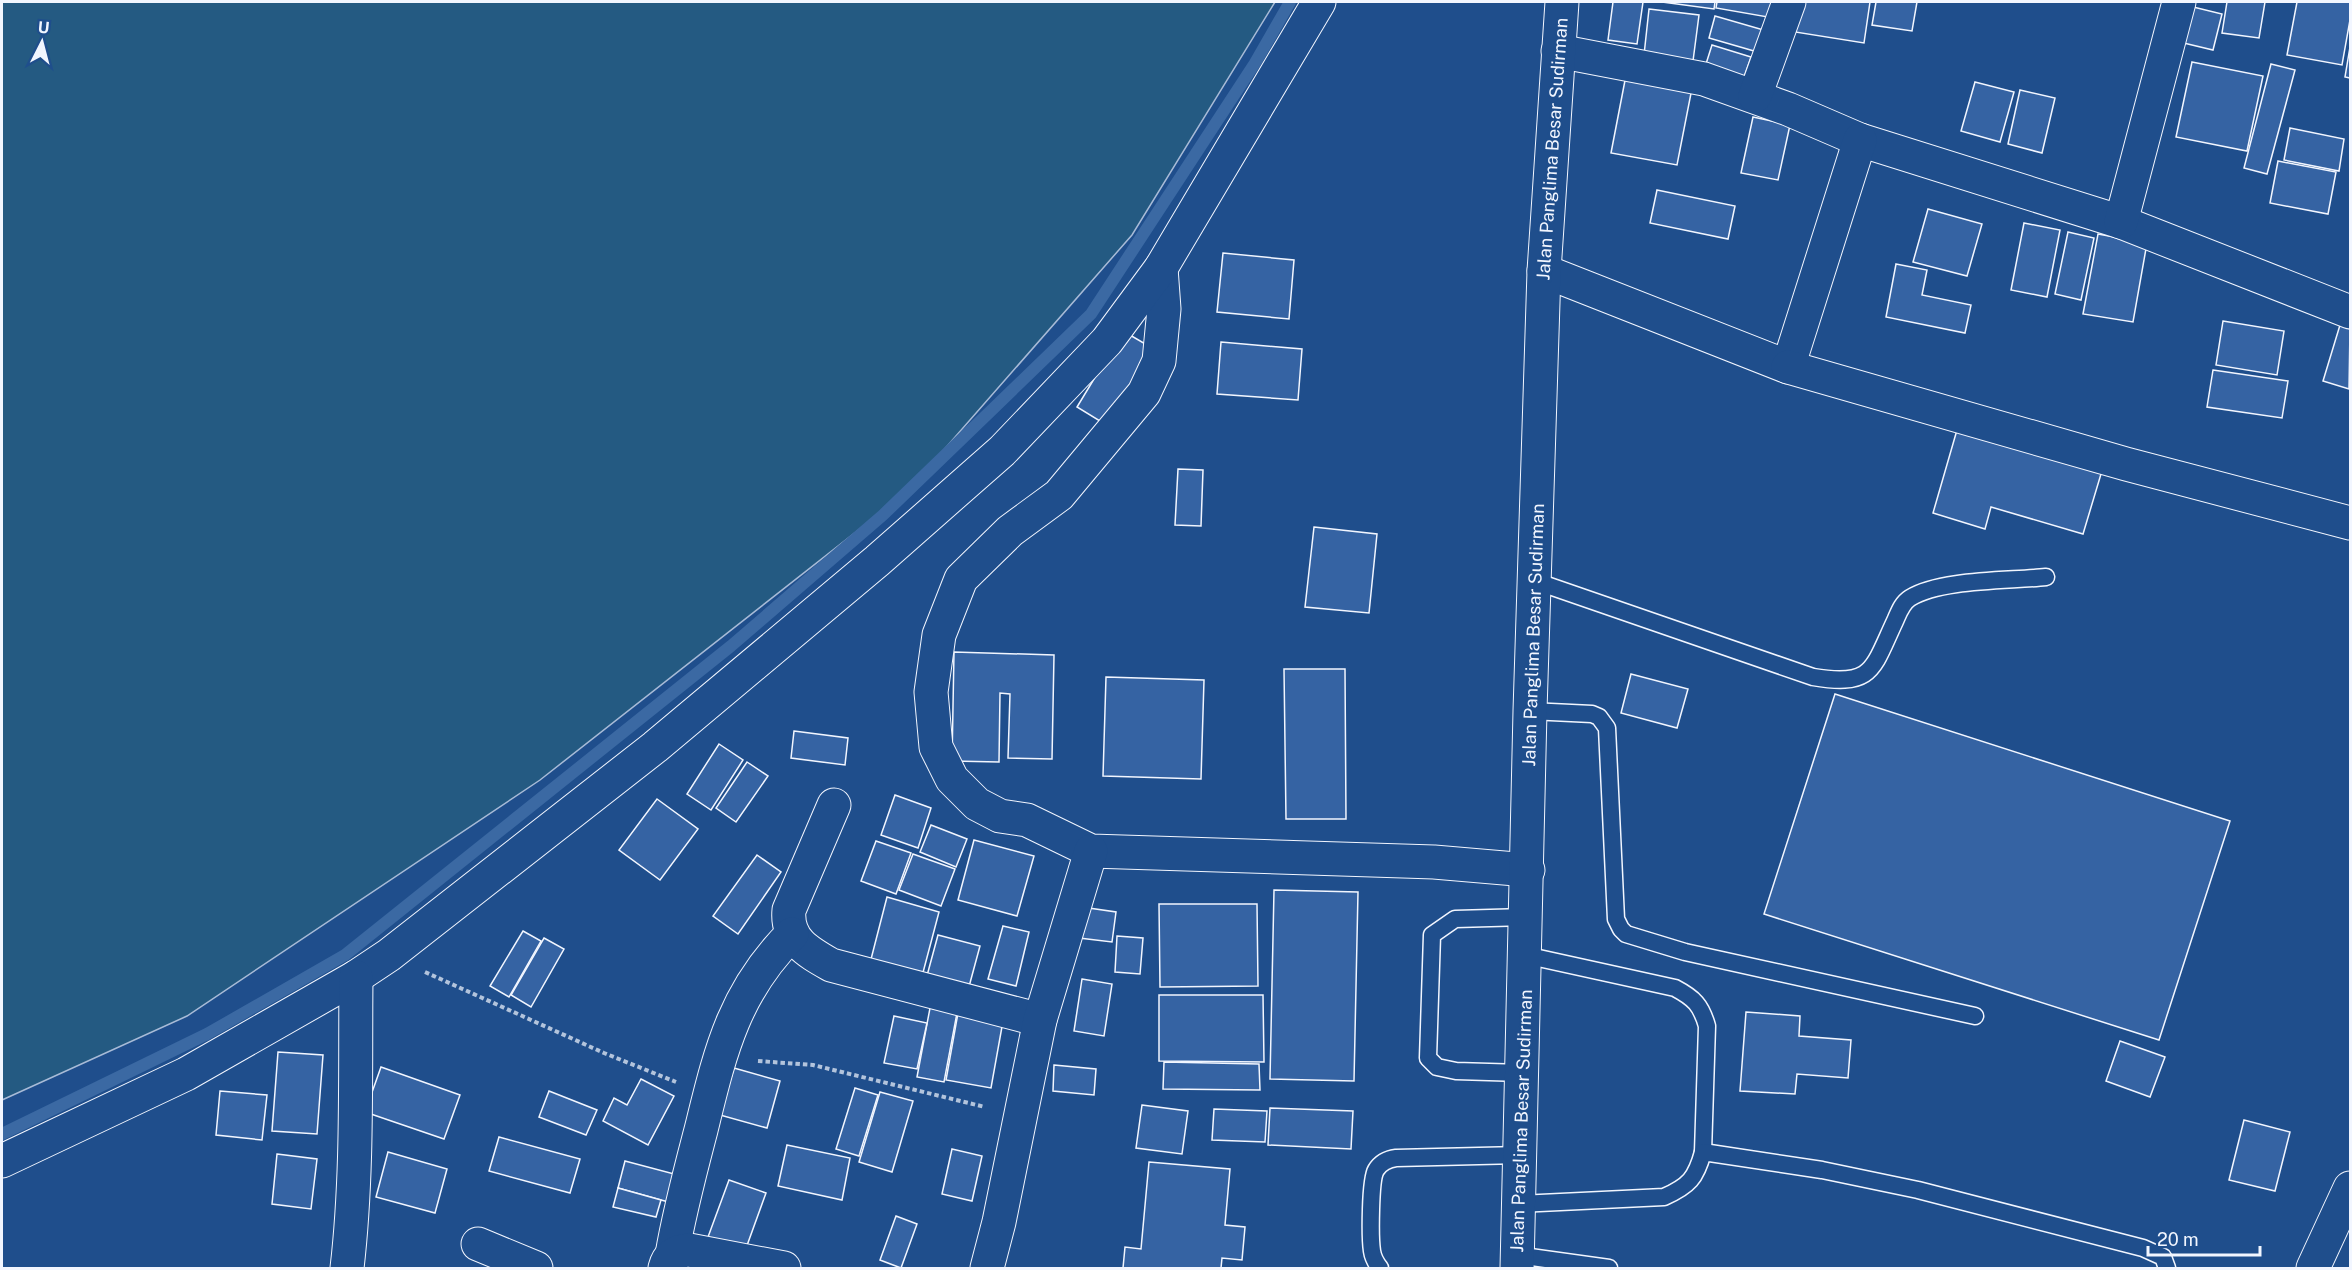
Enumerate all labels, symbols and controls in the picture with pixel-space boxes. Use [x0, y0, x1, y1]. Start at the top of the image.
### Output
north arrow [12, 12, 72, 72]
street label: Jalan Panglima Besar Sudirman [1532, 17, 1572, 281]
text: U [37, 18, 50, 38]
street label: Jalan Panglima Besar Sudirman [1518, 503, 1548, 767]
street label: Jalan Panglima Besar Sudirman [1506, 989, 1536, 1253]
scale bar [2148, 1219, 2260, 1257]
text: 20 m [2157, 1229, 2199, 1250]

